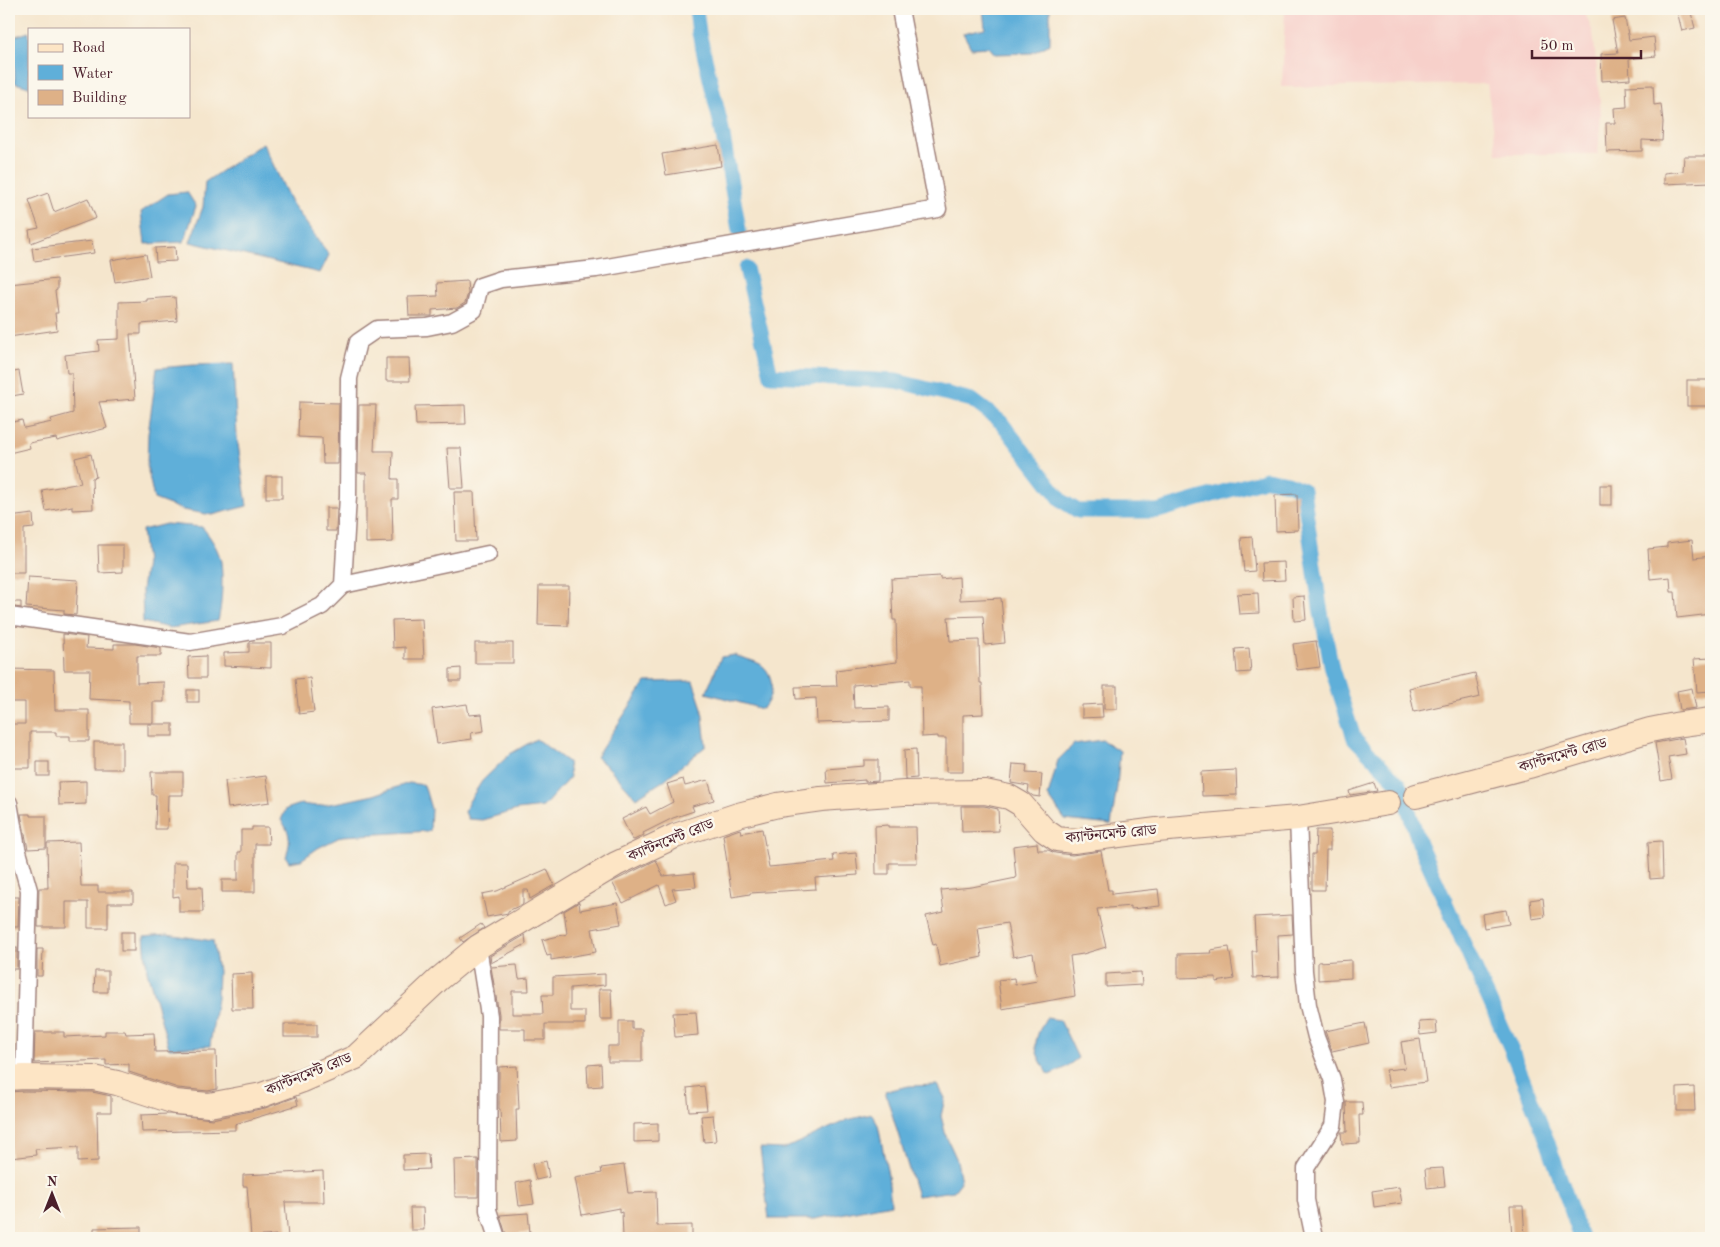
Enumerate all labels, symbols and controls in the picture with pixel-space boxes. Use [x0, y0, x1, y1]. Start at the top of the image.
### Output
legend [28, 28, 190, 118]
scale bar [1532, 28, 1641, 60]
text: 50 m [1540, 39, 1574, 54]
text: Road [72, 41, 106, 56]
text: Water [72, 67, 113, 82]
text: Building [72, 91, 127, 106]
street label: ক্যান্টনমেন্ট রোড [1516, 734, 1610, 776]
street label: ক্যান্টনমেন্ট রোড [624, 815, 717, 865]
street label: ক্যান্টনমেন্ট রোড [1064, 822, 1158, 847]
street label: ক্যান্টনমেন্ট রোড [262, 1049, 355, 1099]
north arrow [28, 1170, 78, 1220]
text: N [47, 1175, 58, 1189]

